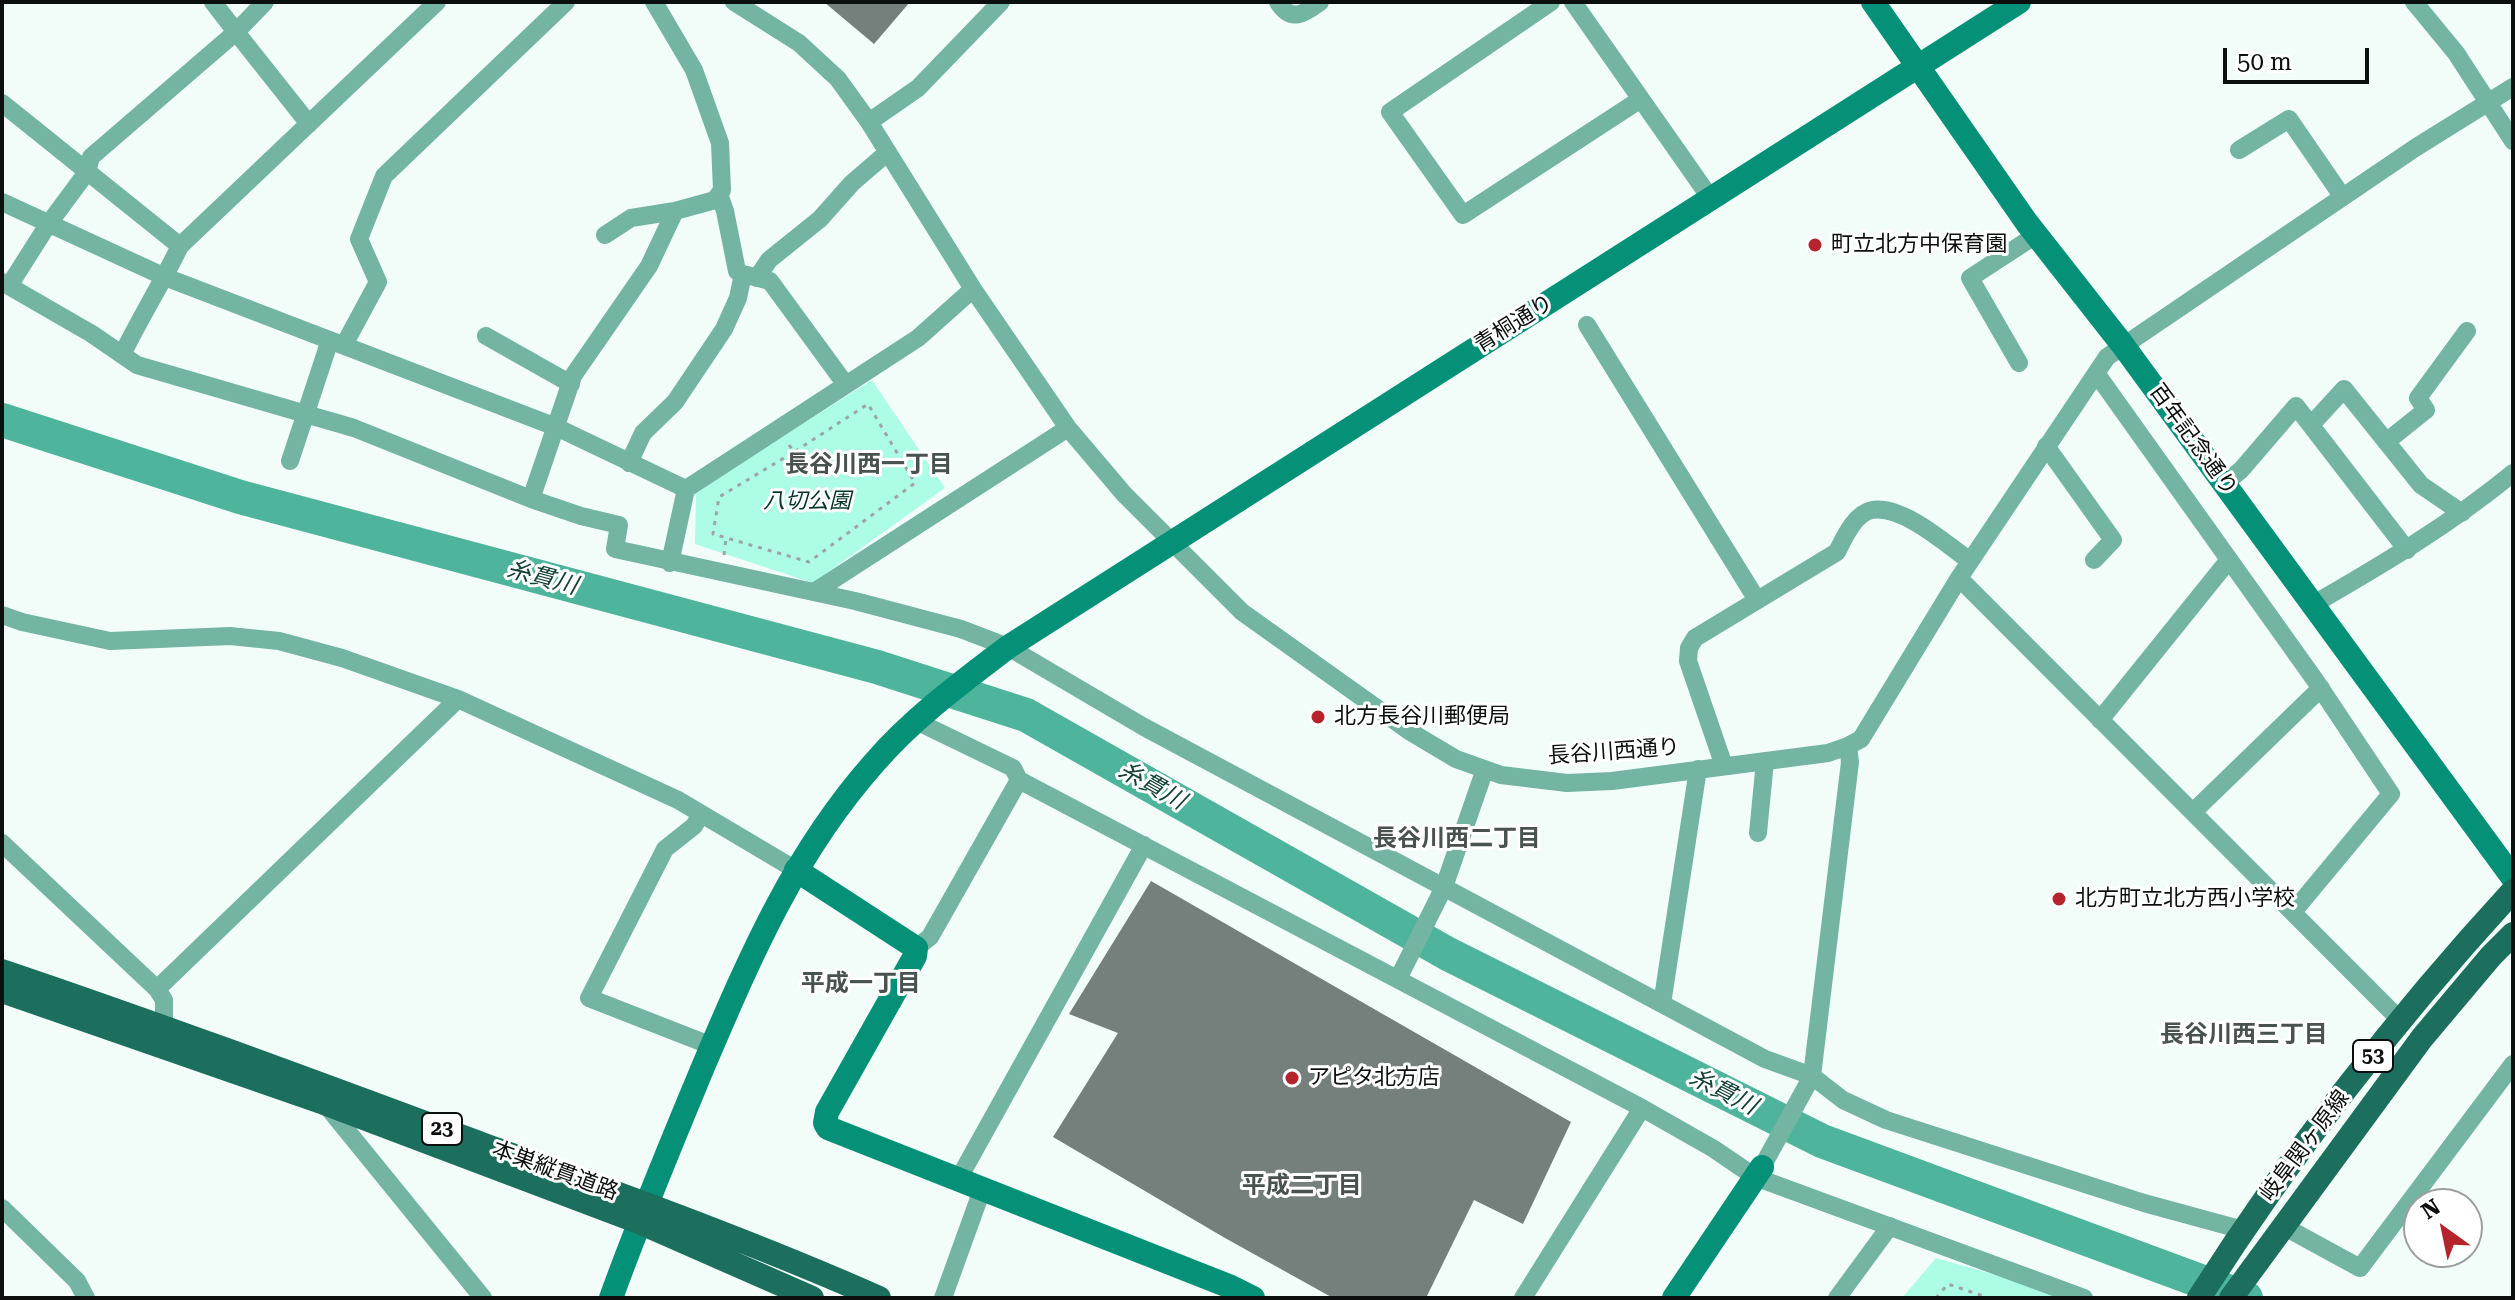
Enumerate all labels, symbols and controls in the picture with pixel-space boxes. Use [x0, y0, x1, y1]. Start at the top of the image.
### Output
scale bar [2227, 32, 2373, 82]
text: 50 m [2237, 48, 2292, 76]
place label: 町立北方中保育園 [1831, 232, 2007, 258]
marker: 町立北方中保育園 [1806, 236, 1824, 254]
street label: 青桐通り [1470, 289, 1558, 359]
street label: 百年記念通り [2144, 379, 2242, 501]
district label: 長谷川西一丁目 [785, 451, 953, 479]
park label: 八切公園 [763, 489, 851, 515]
water label: 糸貫川 [503, 555, 581, 601]
place label: 北方長谷川郵便局 [1334, 704, 1510, 730]
marker: 北方長谷川郵便局 [1309, 708, 1327, 726]
street label: 長谷川西通り [1547, 734, 1681, 770]
water label: 糸貫川 [1114, 756, 1190, 816]
district label: 長谷川西二丁目 [1373, 825, 1541, 853]
place label: 北方町立北方西小学校 [2075, 886, 2295, 912]
marker: 北方町立北方西小学校 [2050, 890, 2068, 908]
district label: 平成一丁目 [801, 970, 921, 998]
district label: 長谷川西三丁目 [2160, 1021, 2328, 1049]
road number: 53 [2353, 1040, 2393, 1072]
water label: 糸貫川 [1684, 1063, 1762, 1121]
place label: アピタ北方店 [1308, 1065, 1440, 1091]
marker: アピタ北方店 [1283, 1069, 1301, 1087]
street label: 岐阜関ヶ原線 [2255, 1085, 2355, 1207]
road number: 23 [422, 1113, 462, 1145]
street label: 本巣縦貫道路 [488, 1136, 622, 1206]
district label: 平成二丁目 [1242, 1172, 1362, 1200]
north arrow [2403, 1188, 2483, 1268]
text: N [2417, 1194, 2445, 1224]

